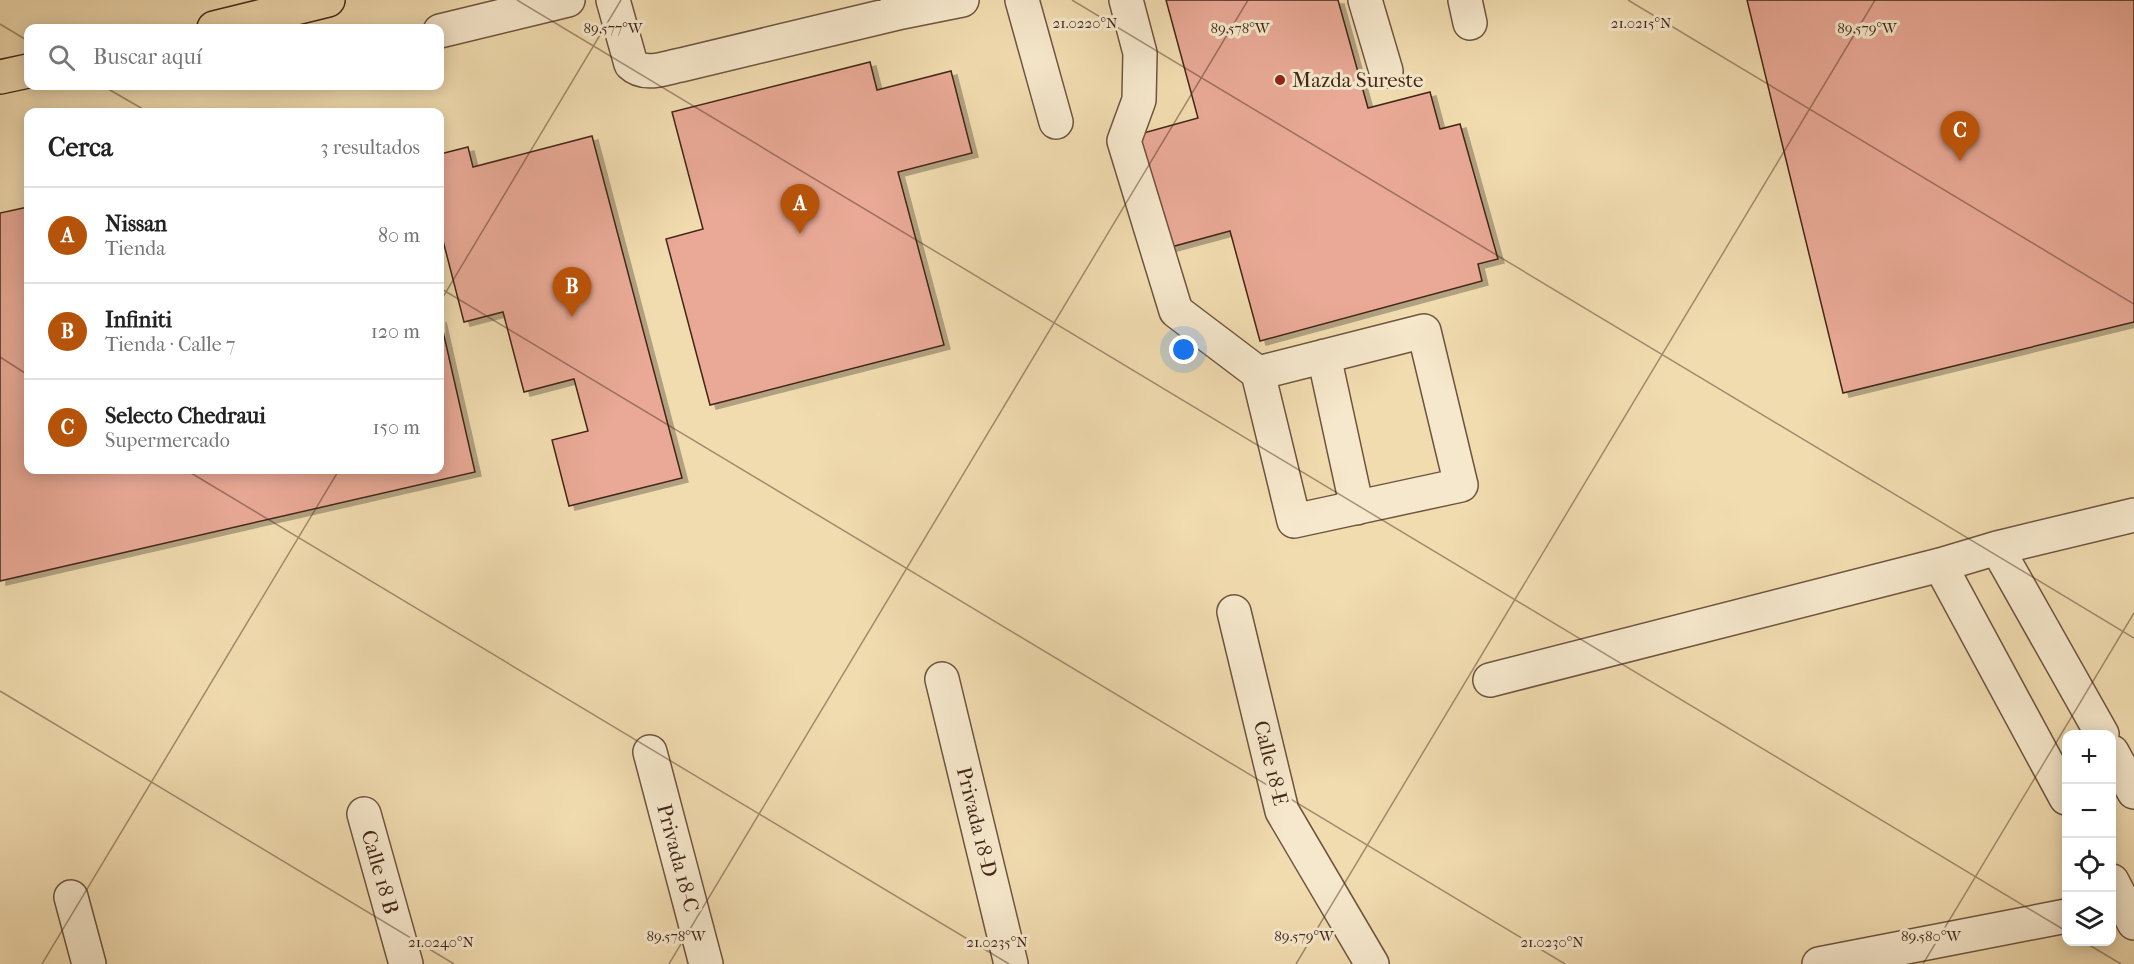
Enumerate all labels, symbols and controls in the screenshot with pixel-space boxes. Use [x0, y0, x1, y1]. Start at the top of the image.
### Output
text: 21.0220°N [1053, 14, 1118, 32]
text: 21.0215°N [1611, 14, 1672, 32]
text: 89.577°W [584, 19, 644, 37]
text: 89.578°W [1210, 19, 1271, 37]
text: 89.579°W [1837, 19, 1898, 37]
search box [24, 24, 444, 90]
icon: search [45, 41, 78, 74]
text: Buscar aquí [93, 44, 202, 70]
place label: Mazda Sureste [1292, 68, 1423, 92]
marker: Mazda Sureste [1273, 73, 1287, 87]
pin: C [1940, 112, 1980, 161]
text: Cerca [48, 132, 113, 163]
text: 3 resultados [320, 136, 420, 159]
pin: A [780, 184, 820, 234]
text: Nissan [105, 211, 167, 237]
text: A [61, 224, 74, 247]
text: 80 m [378, 224, 420, 247]
text: Tienda [105, 237, 165, 260]
pin: B [552, 268, 592, 317]
text: Infiniti [105, 307, 172, 333]
text: B [61, 320, 74, 343]
text: 120 m [371, 320, 420, 343]
text: Tienda · Calle 7 [105, 333, 236, 356]
your location [1169, 335, 1198, 364]
text: Selecto Chedraui [105, 403, 266, 429]
text: C [61, 416, 74, 439]
text: 150 m [372, 416, 420, 439]
text: Supermercado [105, 429, 230, 452]
street label: Calle 18-E [1249, 718, 1293, 808]
map controls [2062, 730, 2116, 946]
button: + [2062, 730, 2116, 784]
street label: Privada 18-D [952, 764, 1002, 880]
button: − [2062, 784, 2116, 838]
street label: Privada 18-C [652, 801, 704, 915]
street label: Calle 18 B [357, 827, 403, 917]
button: locate [2062, 838, 2116, 892]
button: layers [2062, 892, 2116, 946]
text: 89.578°W [646, 927, 707, 945]
text: 89.579°W [1274, 927, 1335, 945]
text: 89.580°W [1901, 927, 1962, 945]
text: 21.0240°N [408, 933, 475, 951]
text: 21.0235°N [966, 933, 1028, 951]
text: 21.0230°N [1520, 933, 1584, 951]

